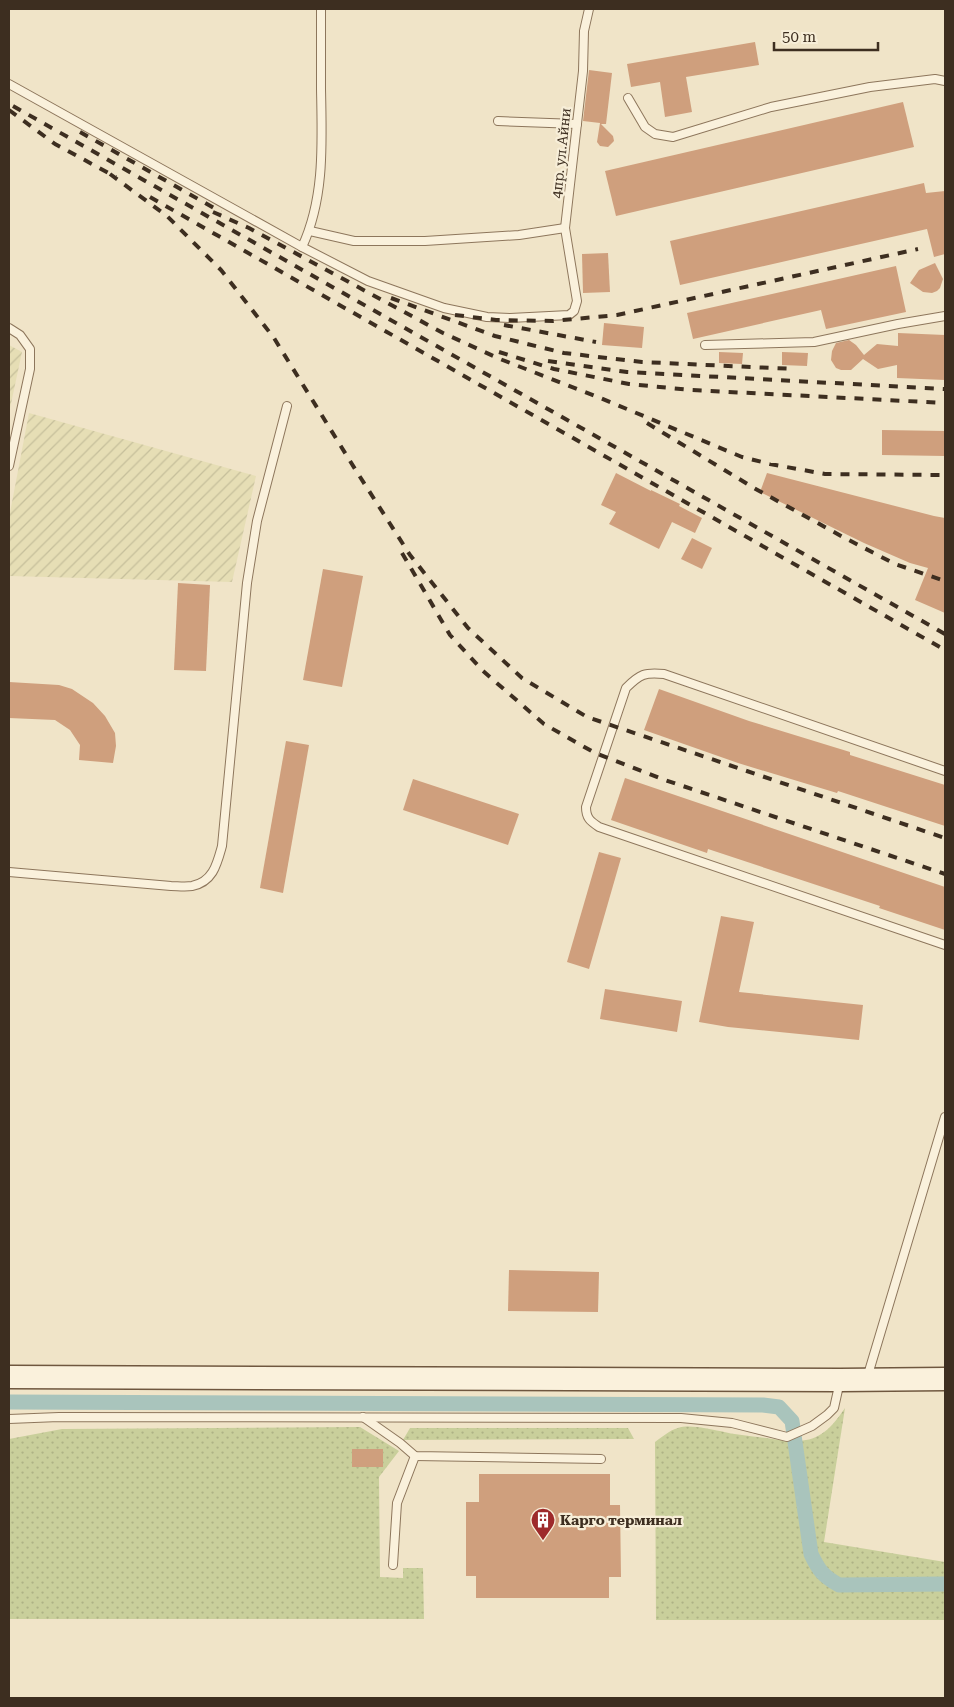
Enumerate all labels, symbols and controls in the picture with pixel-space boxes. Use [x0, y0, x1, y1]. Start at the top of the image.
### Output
scale bar [774, 20, 878, 52]
text: 50 m [782, 28, 817, 46]
street label: 4пр. ул.Айни [548, 107, 574, 199]
building icon: Карго терминал [530, 1507, 556, 1541]
place label: Карго терминал [560, 1512, 682, 1528]

